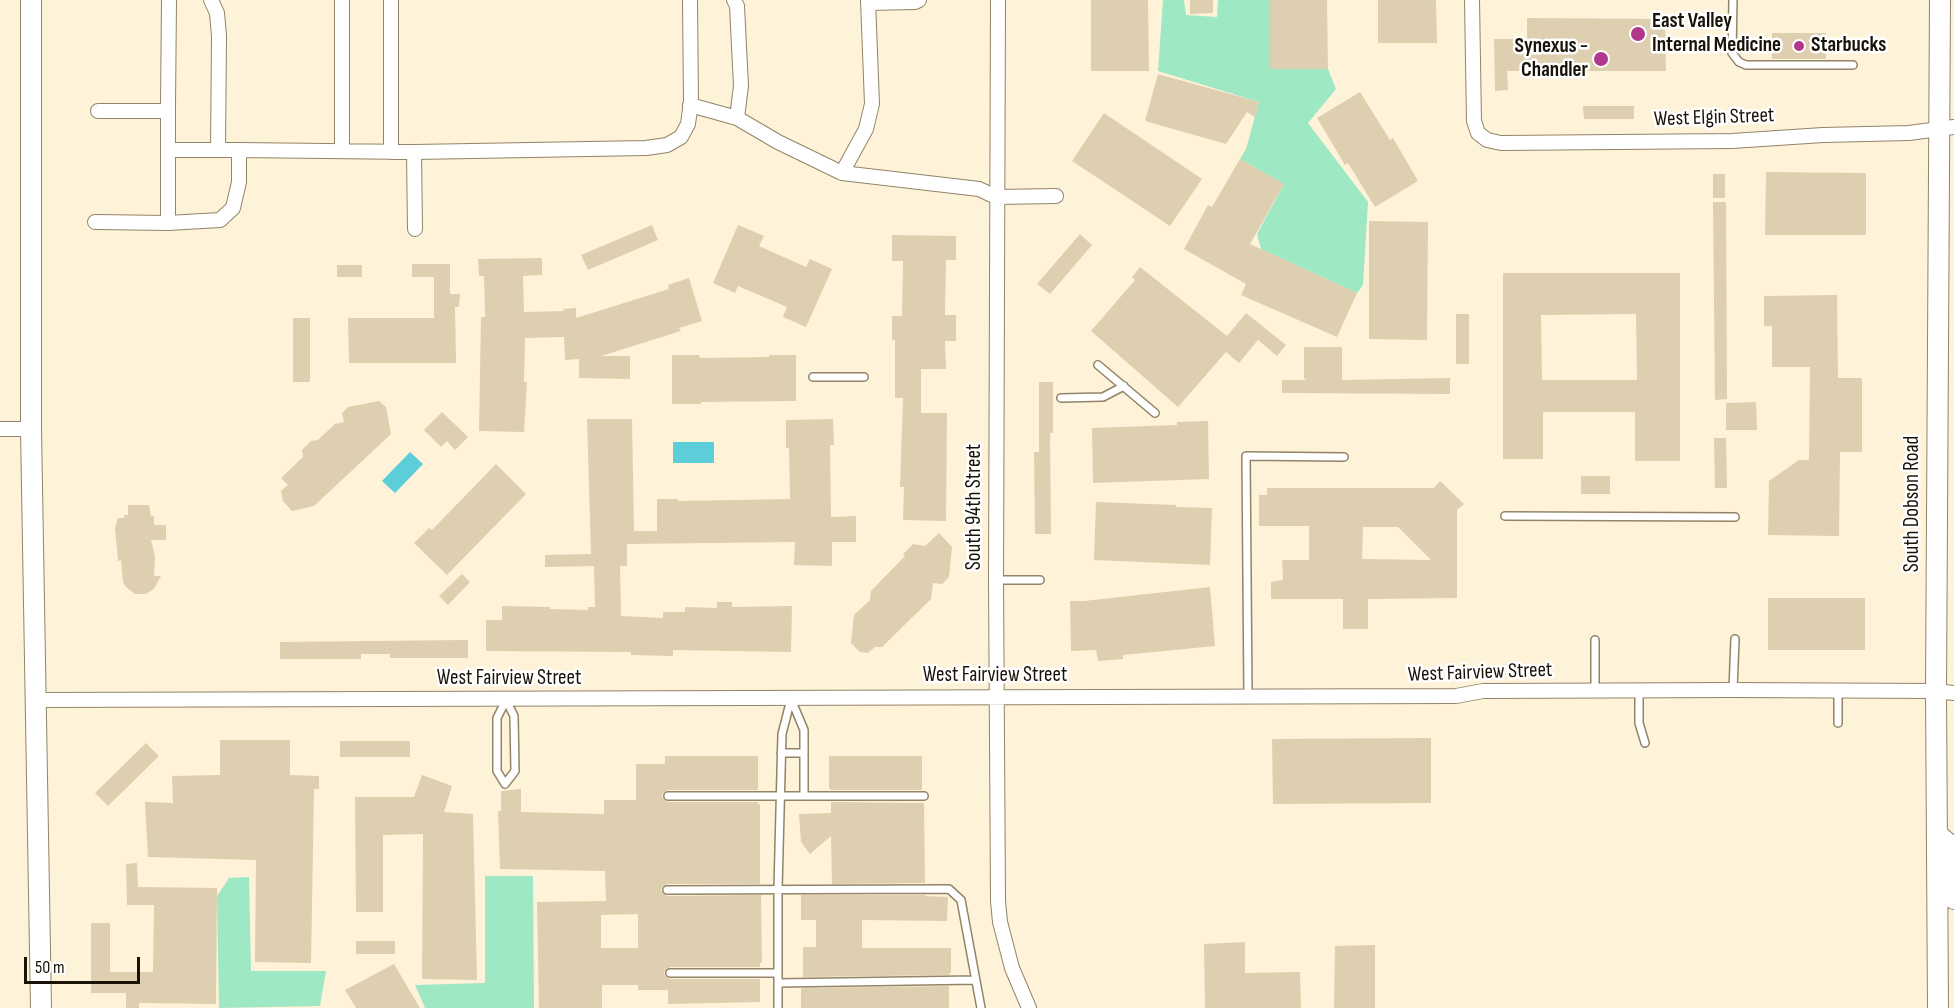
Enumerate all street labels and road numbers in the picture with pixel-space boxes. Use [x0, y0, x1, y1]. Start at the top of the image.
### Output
street label: West Elgin Street [1653, 103, 1775, 133]
street label: South Dobson Road [1900, 436, 1926, 572]
street label: South 94th Street [962, 444, 988, 570]
street label: West Fairview Street [1407, 658, 1553, 688]
street label: West Fairview Street [923, 663, 1067, 689]
street label: West Fairview Street [437, 666, 581, 692]

